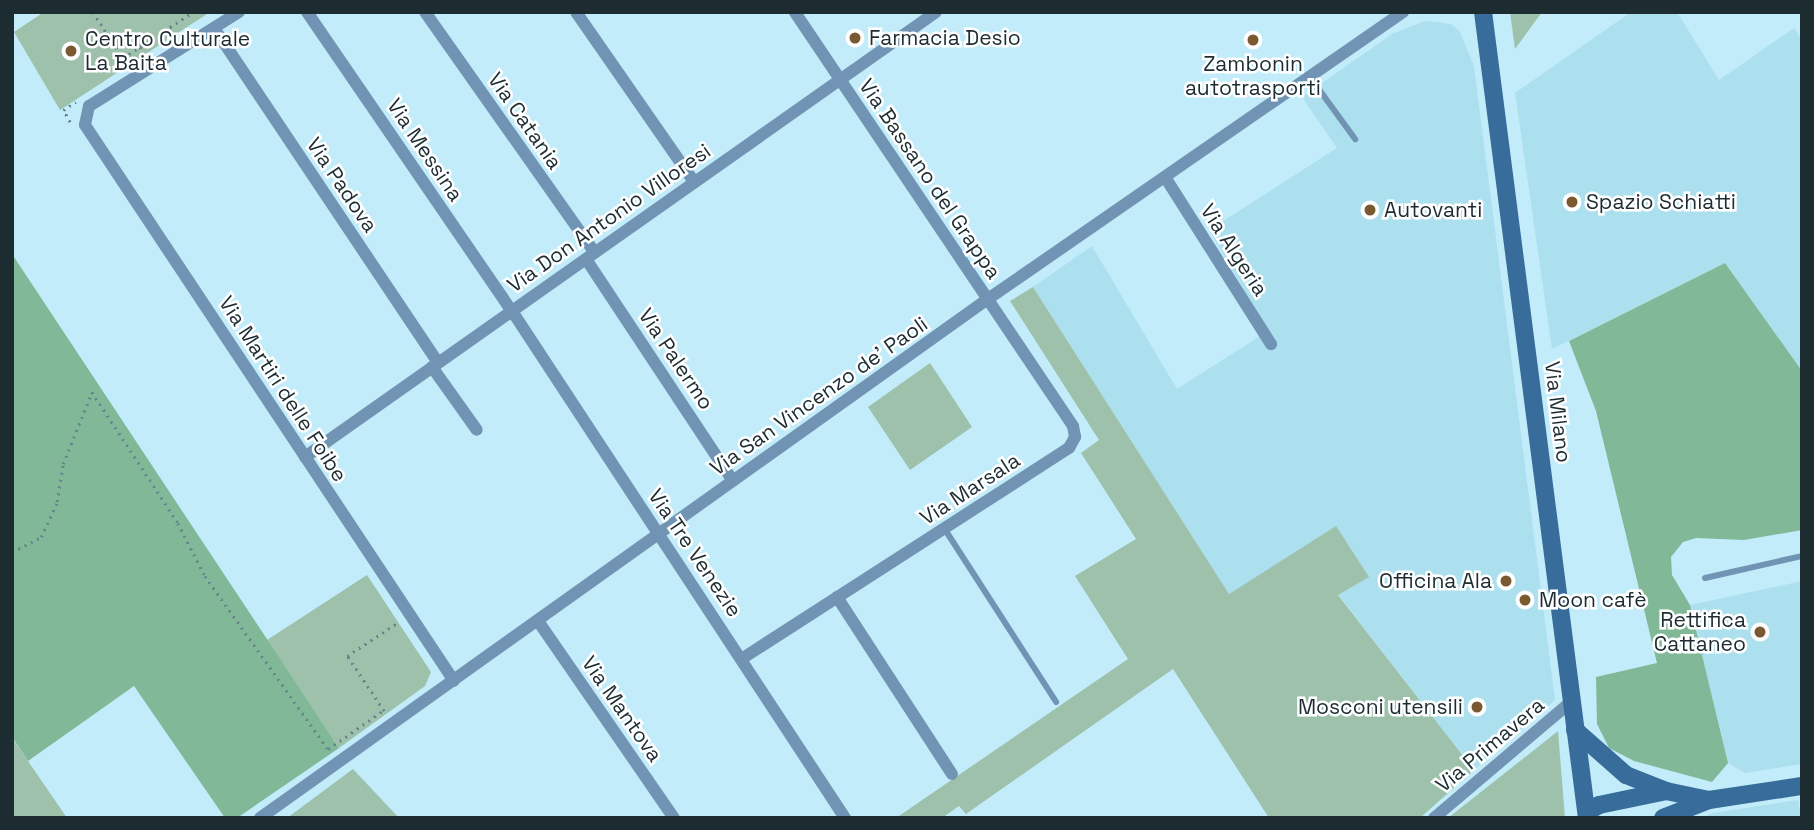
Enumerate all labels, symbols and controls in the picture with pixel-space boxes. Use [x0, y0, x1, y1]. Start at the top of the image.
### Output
place label: Farmacia Desio [869, 25, 1021, 51]
place label: Centro Culturale La Baita [85, 26, 250, 76]
marker: Farmacia Desio [847, 30, 863, 46]
marker: Zambonin autotrasporti [1245, 32, 1261, 48]
marker: Centro Culturale La Baita [63, 43, 79, 59]
place label: Zambonin autotrasporti [1185, 51, 1321, 101]
street label: Via Catania [482, 68, 568, 174]
street label: Via Bassano del Grappa [854, 74, 1006, 284]
street label: Via Messina [381, 94, 469, 206]
street label: Via Padova [301, 133, 383, 237]
street label: Via Don Antonio Villoresi [502, 138, 716, 298]
place label: Spazio Schiatti [1586, 189, 1736, 215]
marker: Spazio Schiatti [1564, 194, 1580, 210]
place label: Autovanti [1384, 197, 1482, 223]
street label: Via Algeria [1195, 199, 1273, 301]
marker: Autovanti [1362, 202, 1378, 218]
street label: Via Martiri delle Foibe [214, 291, 352, 487]
street label: Via Palermo [633, 304, 719, 414]
street label: Via San Vincenzo de' Paoli [705, 311, 933, 481]
street label: Via Milano [1539, 360, 1577, 464]
street label: Via Marsala [915, 447, 1025, 531]
street label: Via Tre Venezie [643, 484, 747, 622]
place label: Officina Ala [1379, 568, 1492, 594]
marker: Officina Ala [1498, 573, 1514, 589]
place label: Moon cafè [1539, 587, 1647, 613]
marker: Moon cafè [1517, 592, 1533, 608]
place label: Rettifica Cattaneo [1654, 607, 1746, 657]
marker: Rettifica Cattaneo [1752, 624, 1768, 640]
street label: Via Mantova [576, 651, 668, 767]
street label: Via Primavera [1431, 692, 1549, 798]
place label: Mosconi utensili [1298, 694, 1463, 720]
marker: Mosconi utensili [1469, 699, 1485, 715]

